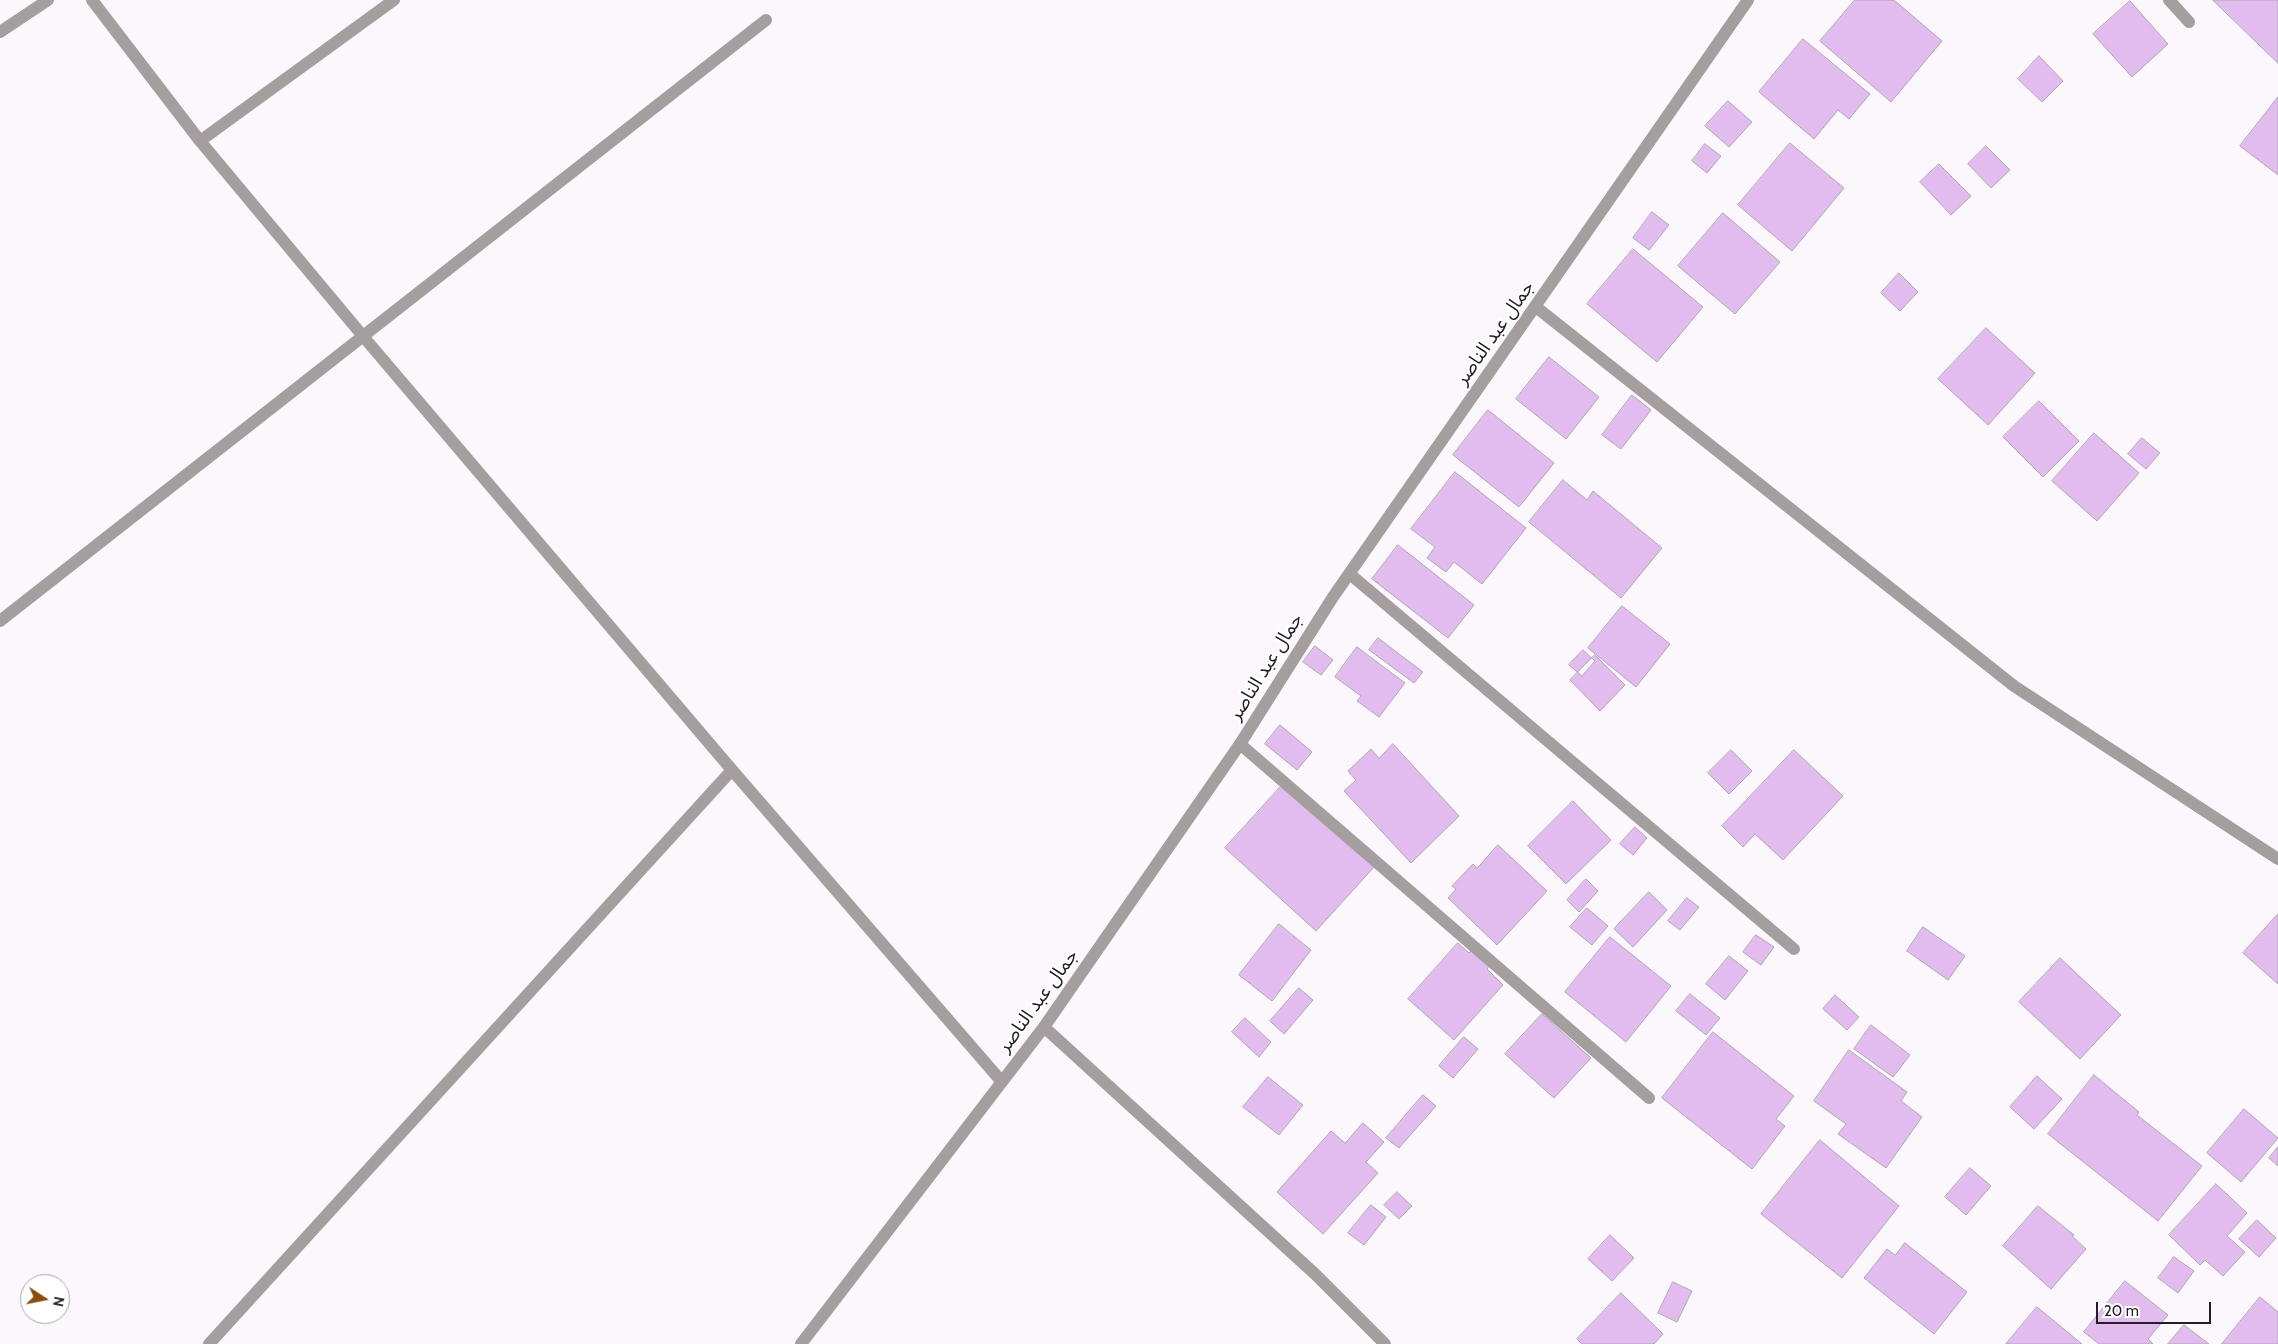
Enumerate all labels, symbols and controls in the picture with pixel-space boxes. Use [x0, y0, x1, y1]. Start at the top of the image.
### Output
street label: جمال عبد الناصر [1451, 277, 1539, 389]
street label: جمال عبد الناصر [1224, 609, 1308, 725]
street label: جمال عبد الناصر [993, 945, 1083, 1057]
north arrow [20, 1274, 70, 1324]
scale bar [2098, 1292, 2213, 1324]
text: N [49, 1295, 69, 1308]
text: 20 m [2104, 1302, 2139, 1320]

